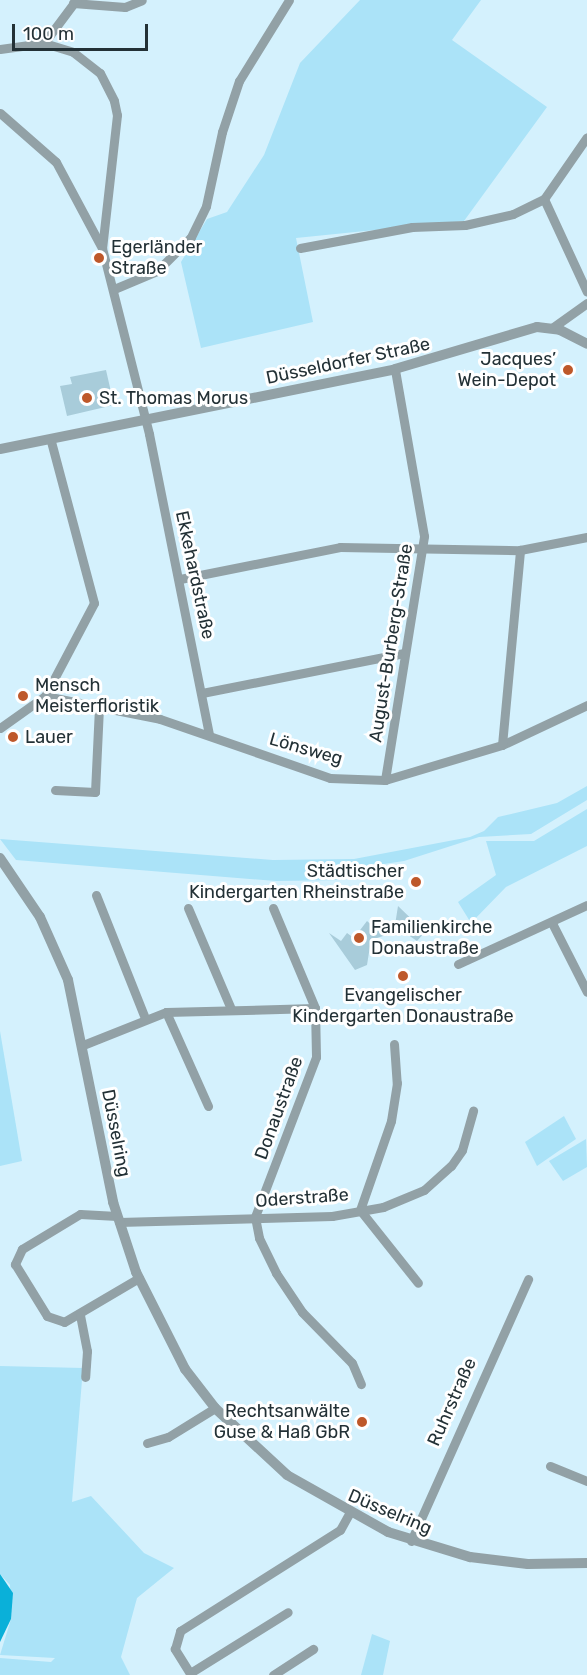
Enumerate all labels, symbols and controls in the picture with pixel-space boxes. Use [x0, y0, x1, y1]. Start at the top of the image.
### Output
scale bar [15, 12, 152, 50]
text: 100 m [23, 23, 74, 45]
place label: Egerländer Straße [111, 237, 202, 280]
marker: Egerländer Straße [92, 251, 106, 265]
street label: Düsseldorfer Straße [264, 333, 432, 389]
place label: Jacques’ Wein-Depot [458, 349, 556, 392]
marker: Jacques’ Wein-Depot [561, 363, 575, 377]
place label: St. Thomas Morus [99, 387, 249, 409]
marker: St. Thomas Morus [80, 391, 94, 405]
street label: Ekkehardstraße [171, 509, 219, 641]
street label: August-Burberg-Straße [365, 542, 417, 744]
place label: Mensch Meisterfloristik [35, 675, 159, 718]
marker: Mensch Meisterfloristik [16, 689, 30, 703]
place label: Lauer [25, 726, 73, 748]
street label: Lönsweg [267, 728, 345, 770]
marker: Lauer [6, 730, 20, 744]
place label: Städtischer Kindergarten Rheinstraße [189, 861, 404, 904]
marker: Städtischer Kindergarten Rheinstraße [409, 875, 423, 889]
place label: Familienkirche Donaustraße [371, 917, 492, 960]
marker: Familienkirche Donaustraße [352, 931, 366, 945]
marker: Evangelischer Kindergarten Donaustraße [396, 969, 410, 983]
place label: Evangelischer Kindergarten Donaustraße [292, 985, 514, 1028]
street label: Donaustraße [250, 1054, 308, 1162]
street label: Düsselring [97, 1087, 135, 1179]
street label: Oderstraße [255, 1184, 349, 1212]
street label: Ruhrstraße [423, 1355, 481, 1449]
place label: Rechtsanwälte Guse & Haß GbR [214, 1401, 350, 1444]
marker: Rechtsanwälte Guse & Haß GbR [355, 1415, 369, 1429]
street label: Düsselring [345, 1485, 435, 1539]

